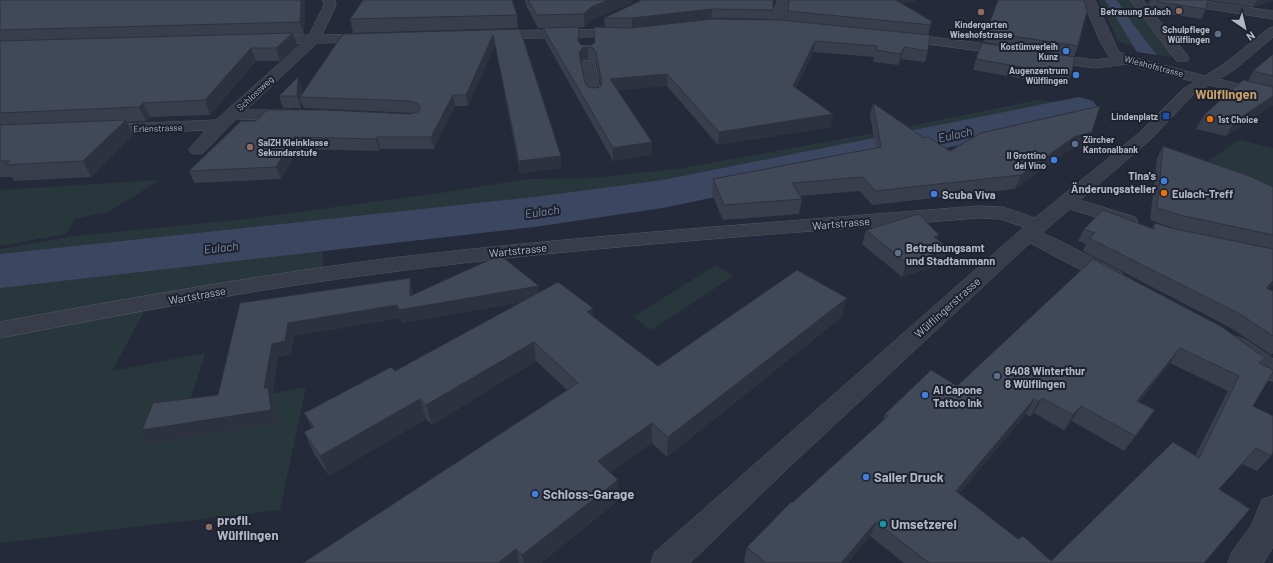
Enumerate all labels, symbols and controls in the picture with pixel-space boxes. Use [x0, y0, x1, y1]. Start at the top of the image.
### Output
place label: Betreuung Eulach [1101, 6, 1171, 17]
marker: Betreuung Eulach [1174, 6, 1184, 16]
marker: Kindergarten Wieshofstrasse [976, 7, 986, 17]
north arrow [1225, 8, 1265, 48]
place label: Kindergarten Wieshofstrasse [950, 19, 1012, 40]
place label: Schulpflege Wülflingen [1162, 24, 1210, 45]
marker: Schulpflege Wülflingen [1213, 29, 1223, 39]
text: N [1244, 29, 1258, 44]
place label: Kostümverleih Kunz [1000, 41, 1058, 62]
marker: Kostümverleih Kunz [1061, 46, 1071, 56]
street label: Wieshofstrasse [1123, 53, 1185, 79]
place label: Augenzentrum Wülflingen [1009, 65, 1068, 86]
marker: Augenzentrum Wülflingen [1071, 70, 1081, 80]
street label: Schlossweg [234, 73, 276, 113]
district label: Wülflingen [1195, 86, 1257, 102]
place label: Lindenplatz [1111, 111, 1158, 122]
marker: Lindenplatz [1161, 111, 1171, 121]
marker: 1st Choice [1205, 114, 1215, 124]
place label: 1st Choice [1218, 114, 1258, 125]
street label: Erlenstrasse [133, 122, 183, 134]
water label: Eulach [937, 124, 973, 144]
place label: Zürcher Kantonalbank [1083, 134, 1138, 155]
place label: SalZH Kleinklasse Sekundarstufe [258, 137, 328, 158]
marker: Zürcher Kantonalbank [1070, 139, 1080, 149]
marker: SalZH Kleinklasse Sekundarstufe [245, 142, 255, 152]
place label: Il Grottino del Vino [1007, 150, 1046, 171]
marker: Il Grottino del Vino [1049, 155, 1059, 165]
place label: Tina's Änderungsatelier [1071, 169, 1157, 195]
marker: Tina's Änderungsatelier [1159, 176, 1169, 186]
place label: Eulach-Treff [1172, 187, 1233, 200]
place label: Scuba Viva [942, 188, 996, 201]
marker: Eulach-Treff [1159, 188, 1169, 198]
marker: Scuba Viva [929, 189, 939, 199]
water label: Eulach [524, 202, 560, 220]
street label: Wartstrasse [811, 214, 871, 232]
water label: Eulach [203, 238, 239, 256]
street label: Wartstrasse [488, 240, 548, 260]
place label: Betreibungsamt und Stadtammann [906, 241, 995, 267]
marker: Betreibungsamt und Stadtammann [893, 248, 903, 258]
street label: Wülflingerstrasse [911, 274, 983, 340]
street label: Wartstrasse [167, 284, 227, 306]
place label: 8408 Winterthur 8 Wülflingen [1005, 364, 1086, 390]
marker: 8408 Winterthur 8 Wülflingen [992, 371, 1002, 381]
place label: Al Capone Tattoo Ink [933, 383, 982, 409]
marker: Al Capone Tattoo Ink [920, 390, 930, 400]
place label: Sailer Druck [874, 469, 944, 485]
marker: Sailer Druck [861, 472, 871, 482]
place label: Schloss-Garage [543, 486, 634, 502]
marker: Schloss-Garage [530, 489, 540, 499]
place label: profil. Wülflingen [217, 512, 279, 543]
place label: Umsetzerei [891, 516, 957, 532]
marker: Umsetzerei [878, 519, 888, 529]
marker: profil. Wülflingen [204, 522, 214, 532]

